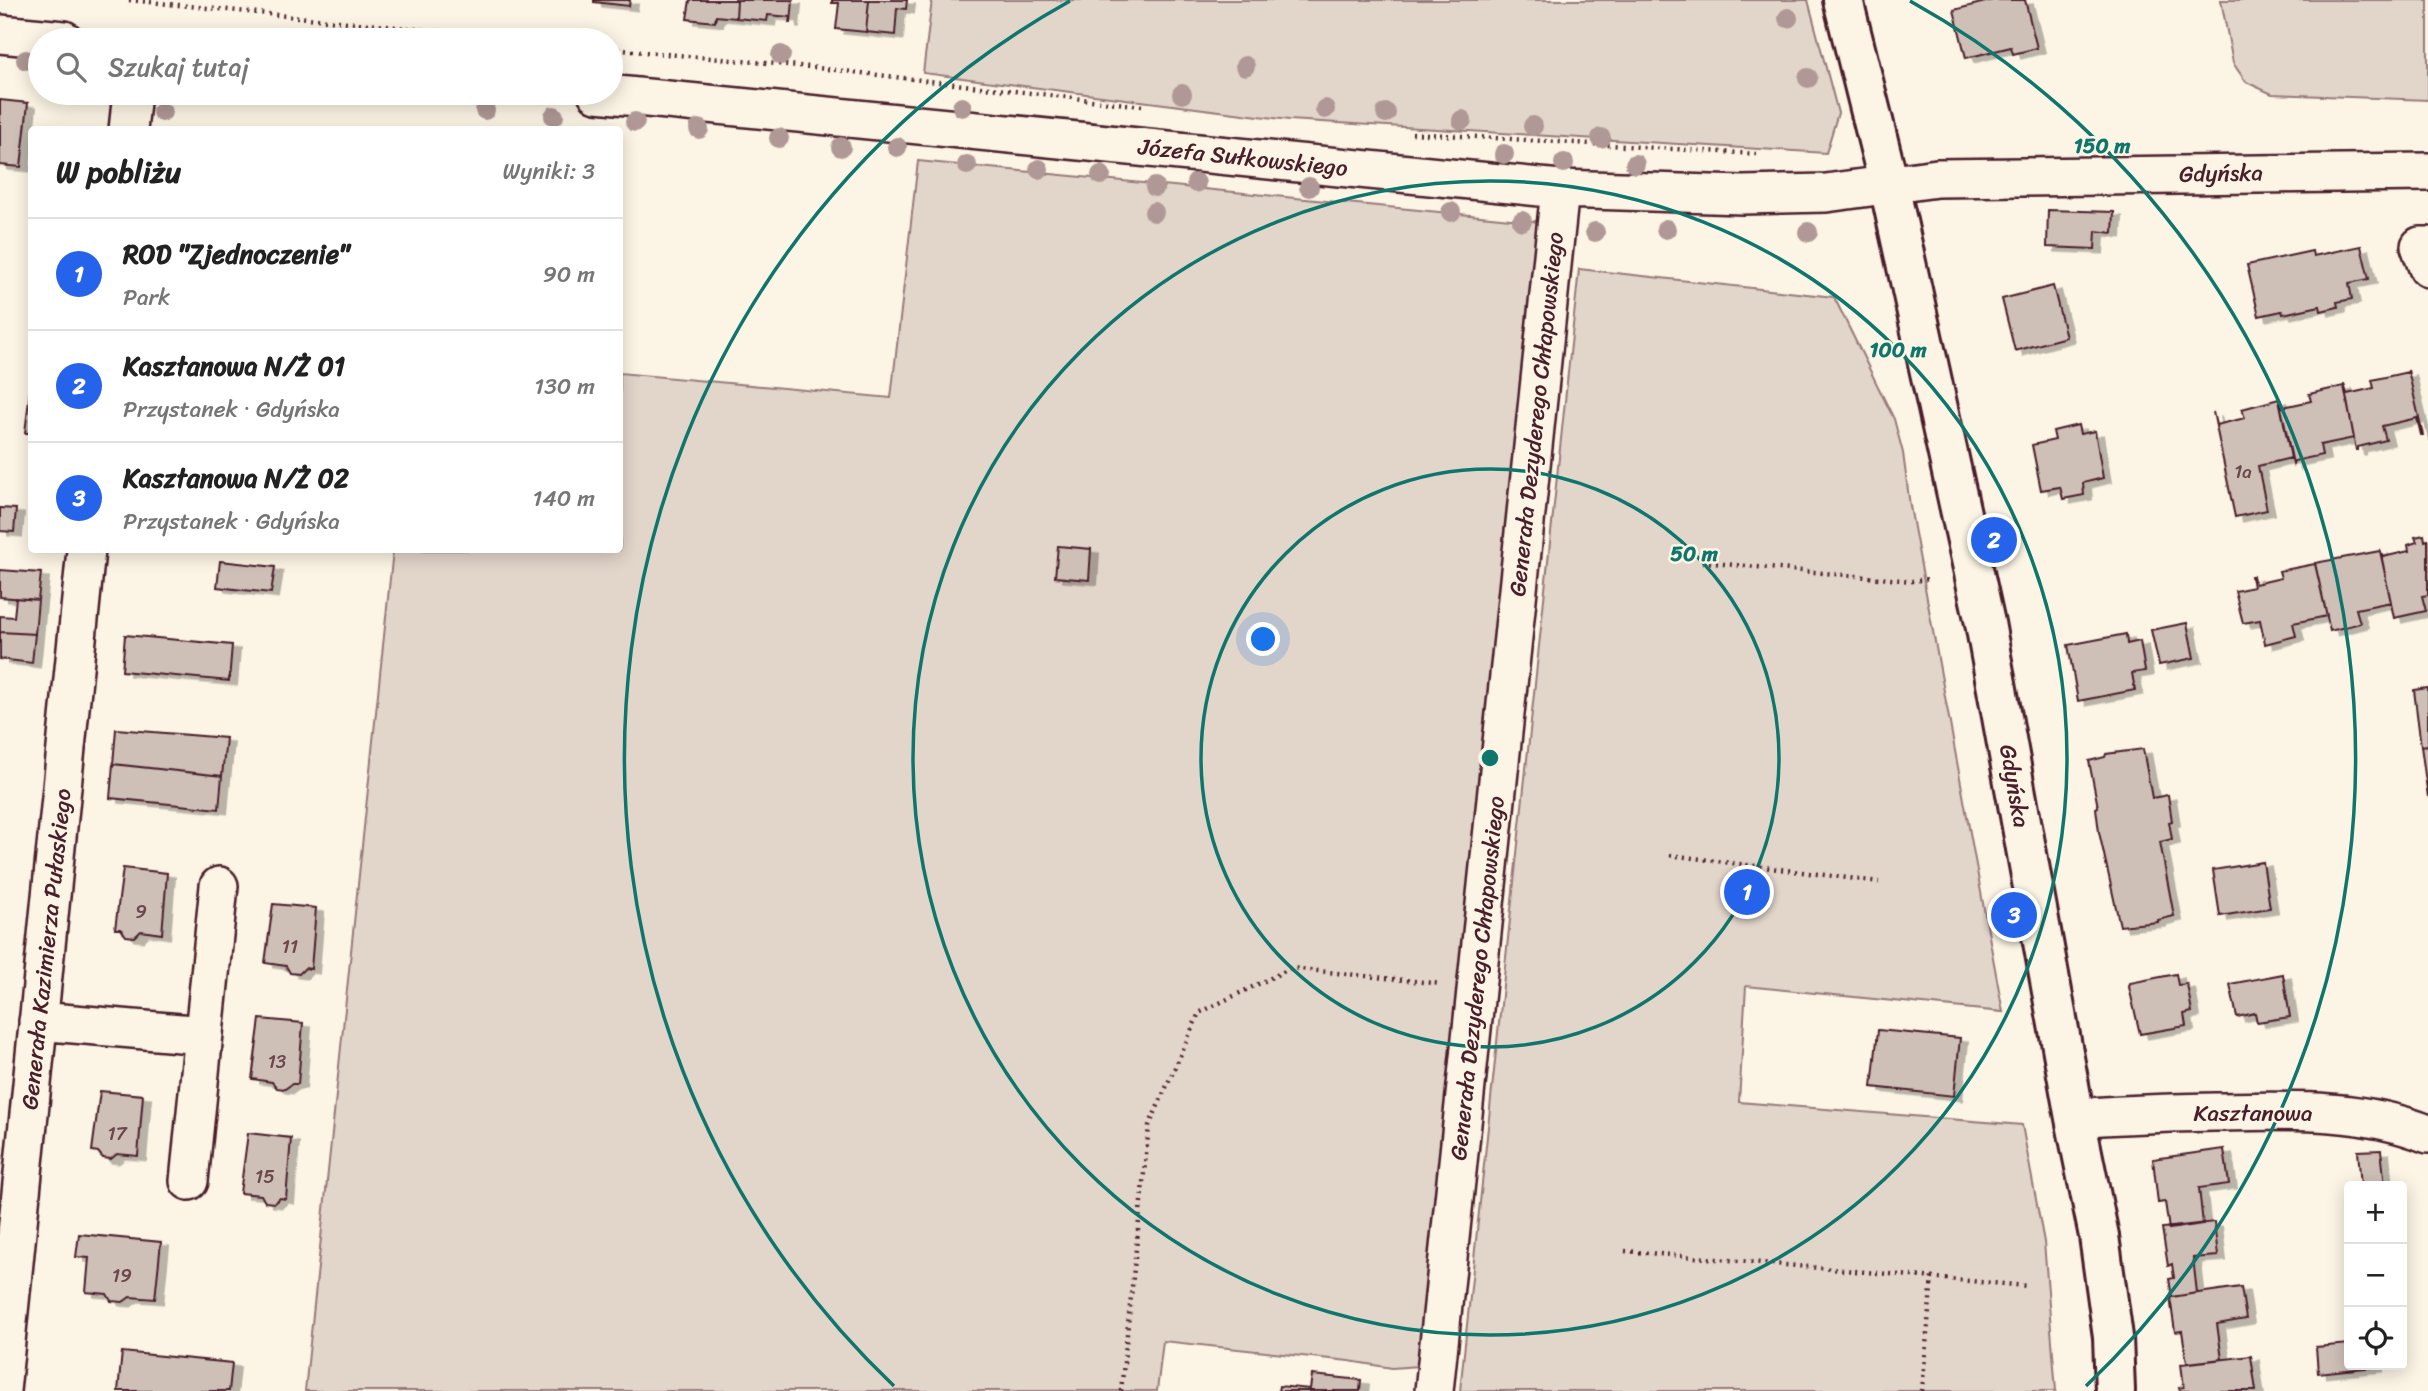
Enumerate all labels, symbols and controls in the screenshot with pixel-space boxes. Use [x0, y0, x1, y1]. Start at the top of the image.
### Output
search box [28, 28, 623, 105]
text: Szukaj tutaj [108, 44, 249, 90]
icon: search [52, 48, 90, 86]
street label: Józefa Sułkowskiego [1135, 126, 1350, 189]
text: 150 m [2074, 127, 2131, 165]
text: W pobliżu [56, 145, 181, 199]
text: Wyniki: 3 [502, 151, 595, 192]
street label: Gdyńska [2179, 152, 2263, 195]
street label: Generała Dezyderego Chłapowskiego [1497, 230, 1576, 598]
text: ROD "Zjednoczenie" [123, 231, 350, 277]
text: 1 [74, 254, 84, 295]
text: 90 m [543, 254, 595, 295]
text: Park [123, 277, 170, 318]
text: 100 m [1869, 331, 1927, 369]
text: Kasztanowa N/Ż 01 [123, 343, 345, 389]
text: 2 [72, 366, 86, 407]
text: 130 m [534, 366, 595, 407]
text: Przystanek · Gdyńska [123, 389, 340, 430]
text: Kasztanowa N/Ż 02 [123, 455, 349, 501]
house number: 1a [2234, 455, 2252, 488]
text: 3 [73, 478, 85, 519]
text: 140 m [533, 478, 595, 519]
text: Przystanek · Gdyńska [123, 501, 340, 542]
pin: 2 [1971, 514, 2017, 566]
text: 50 m [1670, 535, 1719, 573]
your location [1246, 622, 1280, 656]
street label: Gdyńska [1987, 741, 2042, 831]
centre of rings [1478, 746, 1502, 770]
street label: Generała Kazimierza Pułaskiego [9, 786, 84, 1112]
street label: Generała Dezyderego Chłapowskiego [1438, 794, 1517, 1162]
pin: 1 [1724, 866, 1770, 918]
pin: 3 [1991, 889, 2037, 941]
house number: 9 [135, 895, 147, 928]
house number: 11 [282, 930, 298, 963]
house number: 13 [268, 1045, 287, 1078]
street label: Kasztanowa [2193, 1093, 2313, 1134]
house number: 17 [107, 1117, 128, 1150]
house number: 15 [255, 1160, 275, 1193]
map controls [2344, 1181, 2407, 1370]
button: + [2344, 1181, 2407, 1244]
button: − [2344, 1244, 2407, 1307]
house number: 19 [112, 1259, 132, 1292]
button: locate [2344, 1307, 2407, 1370]

